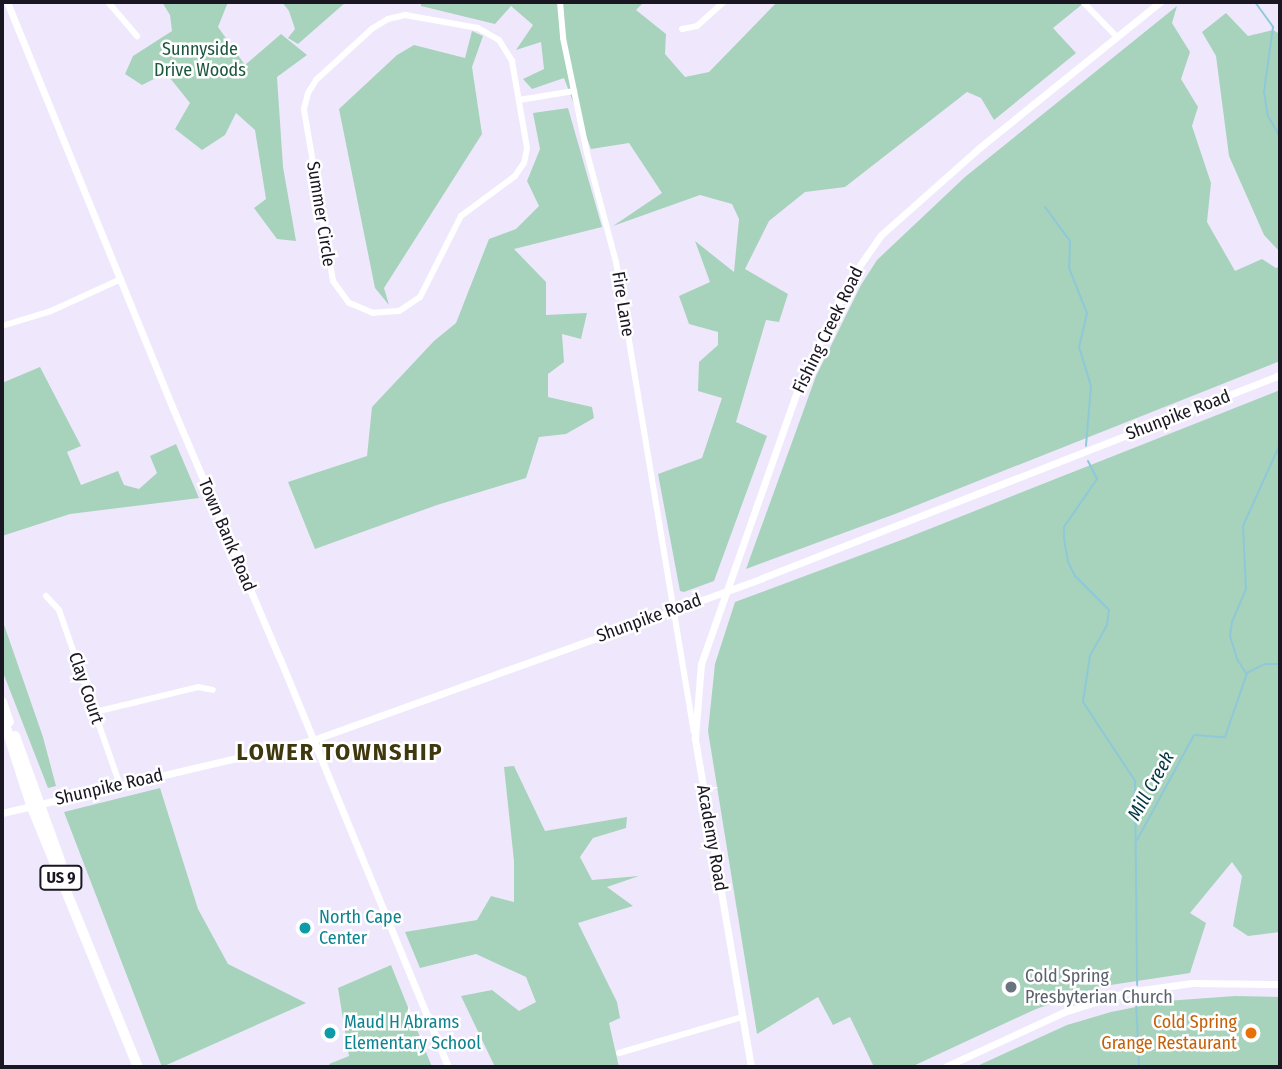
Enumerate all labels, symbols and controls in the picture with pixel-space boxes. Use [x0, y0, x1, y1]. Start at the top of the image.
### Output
park label: Sunnyside Drive Woods [154, 39, 246, 82]
street label: Summer Circle [302, 160, 340, 268]
street label: Fishing Creek Road [788, 263, 868, 397]
street label: Fire Lane [607, 270, 639, 338]
street label: Shunpike Road [1123, 385, 1233, 445]
street label: Town Bank Road [194, 475, 260, 595]
street label: Shunpike Road [594, 589, 704, 647]
street label: Clay Court [64, 649, 108, 727]
district label: LOWER TOWNSHIP [238, 739, 442, 767]
water label: Mill Creek [1123, 748, 1179, 824]
street label: Shunpike Road [53, 764, 165, 810]
street label: Academy Road [692, 783, 732, 893]
road number: US 9 [38, 866, 84, 890]
place label: North Cape Center [319, 907, 402, 950]
marker: North Cape Center [297, 920, 313, 936]
place label: Cold Spring Presbyterian Church [1025, 966, 1173, 1009]
marker: Cold Spring Presbyterian Church [1003, 979, 1019, 995]
place label: Maud H Abrams Elementary School [344, 1012, 481, 1054]
place label: Cold Spring Grange Restaurant [1101, 1012, 1237, 1054]
marker: Maud H Abrams Elementary School [322, 1025, 338, 1041]
marker: Cold Spring Grange Restaurant [1243, 1025, 1259, 1041]

